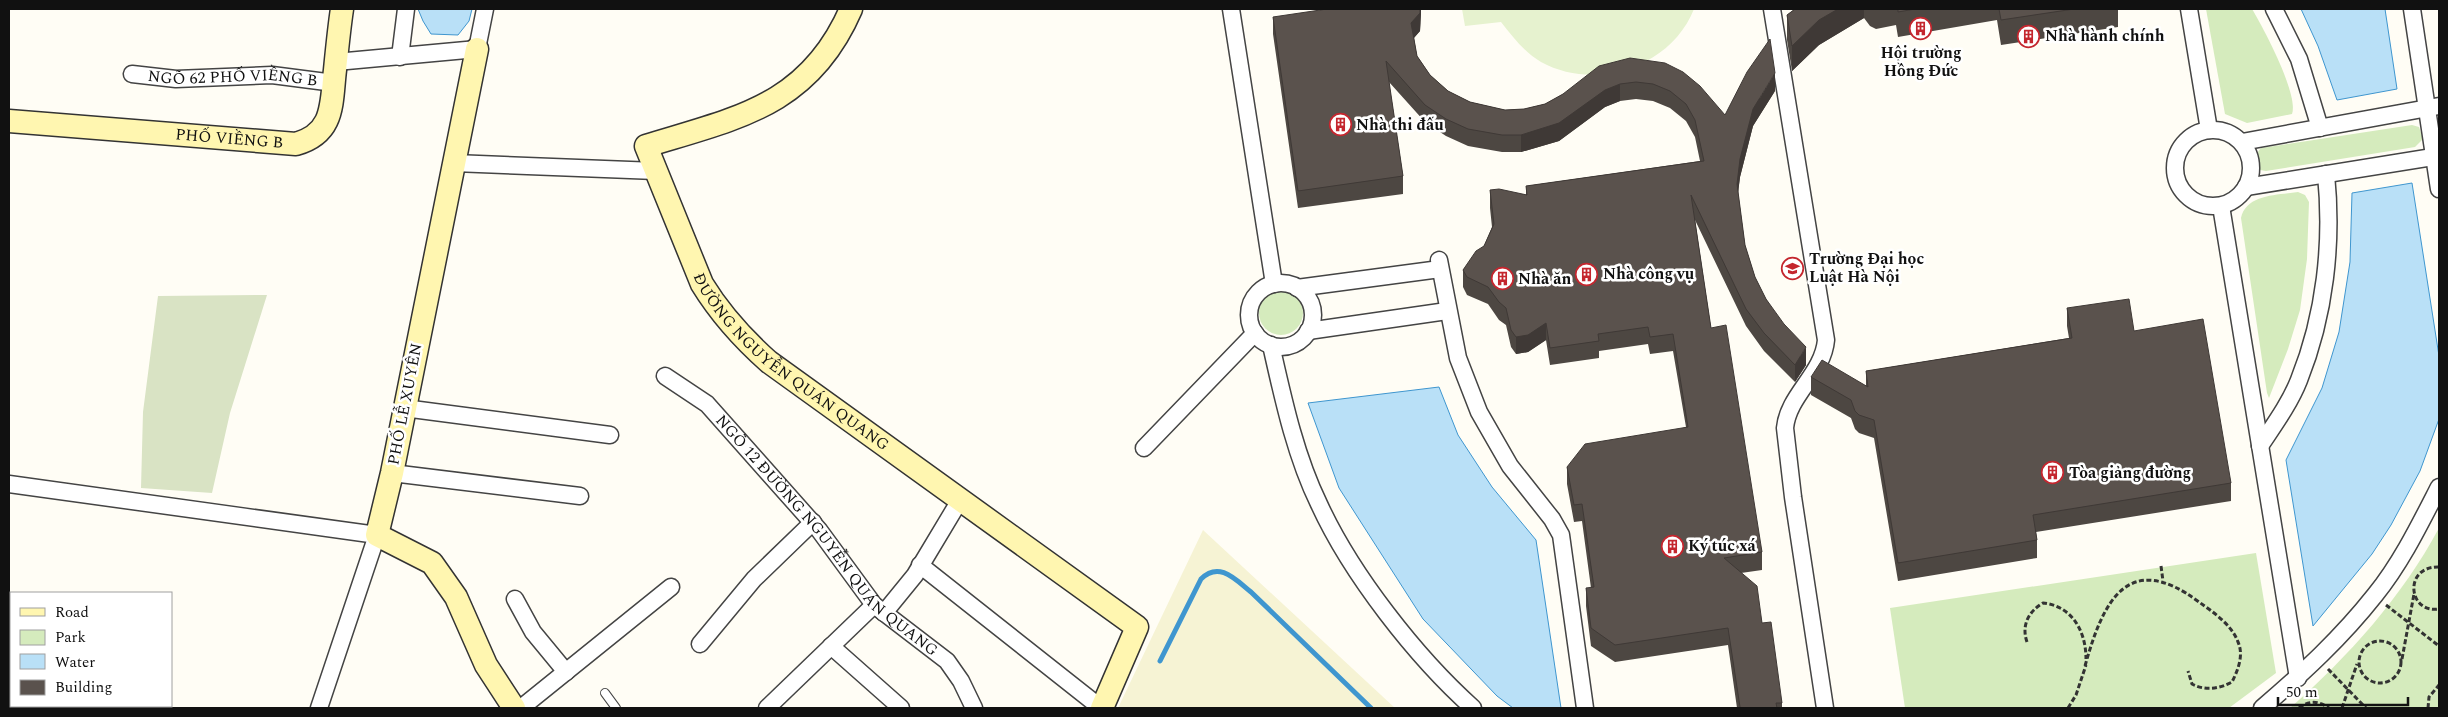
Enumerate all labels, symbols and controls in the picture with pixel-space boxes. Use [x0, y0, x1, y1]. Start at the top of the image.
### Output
building icon: Hội trường Hồng Đức [1909, 17, 1933, 41]
building icon: Nhà hành chính [2017, 24, 2041, 48]
place label: Nhà hành chính [2045, 24, 2165, 48]
place label: Hội trường Hồng Đức [1880, 41, 1962, 83]
street label: NGÕ 62 PHỐ VIỀNG B [146, 63, 319, 93]
building icon: Nhà thi đấu [1328, 113, 1352, 137]
place label: Nhà thi đấu [1356, 113, 1444, 137]
street label: PHỐ VIỀNG B [174, 122, 284, 155]
place label: Trường Đại học Luật Hà Nội [1809, 247, 1925, 289]
school or university icon: Trường Đại học Luật Hà Nội [1781, 256, 1805, 280]
building icon: Nhà công vụ [1575, 262, 1599, 286]
place label: Nhà công vụ [1603, 262, 1695, 286]
building icon: Nhà ăn [1490, 267, 1514, 291]
place label: Nhà ăn [1518, 267, 1571, 291]
street label: ĐƯỜNG NGUYỄN QUÁN QUANG [687, 269, 894, 457]
street label: PHỐ LỄ XUYÊN [381, 341, 429, 467]
street label: NGÕ 12 ĐƯỜNG NGUYỄN QUÁN QUANG [710, 409, 943, 662]
building icon: Tòa giảng đường [2041, 461, 2065, 485]
place label: Tòa giảng đường [2069, 461, 2191, 485]
building icon: Ký túc xá [1660, 534, 1684, 558]
place label: Ký túc xá [1688, 534, 1757, 558]
legend [10, 592, 172, 707]
text: Road [55, 601, 89, 624]
text: Park [55, 626, 86, 649]
text: Water [55, 651, 95, 674]
scale bar [2278, 674, 2408, 706]
text: Building [55, 676, 112, 699]
text: 50 m [2286, 681, 2318, 704]

